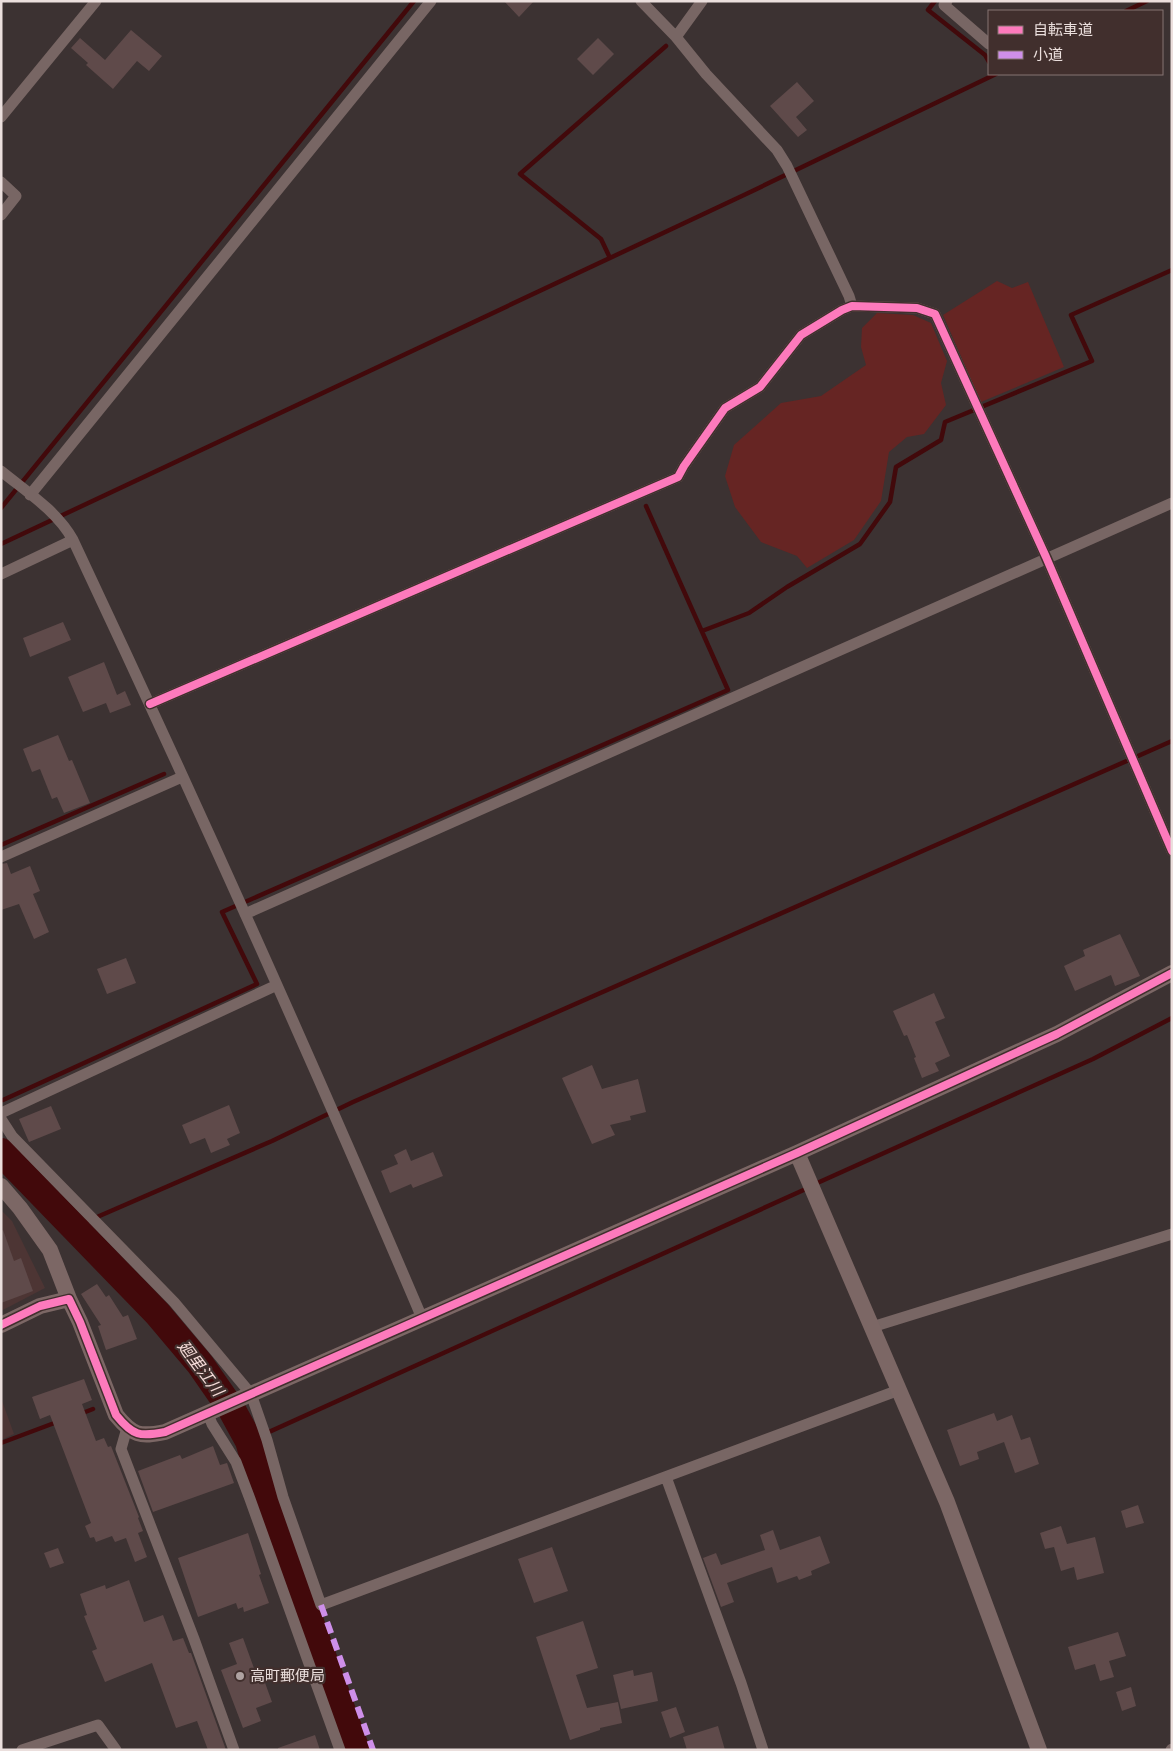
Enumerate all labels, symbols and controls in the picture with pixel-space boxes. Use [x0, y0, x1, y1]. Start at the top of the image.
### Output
legend [988, 10, 1163, 75]
text: 自転車道 [1033, 21, 1093, 39]
text: 小道 [1033, 46, 1063, 64]
water label: 廻里江川 [174, 1337, 229, 1401]
place label: 高町郵便局 [250, 1667, 325, 1685]
marker: 高町郵便局 [234, 1670, 246, 1682]

